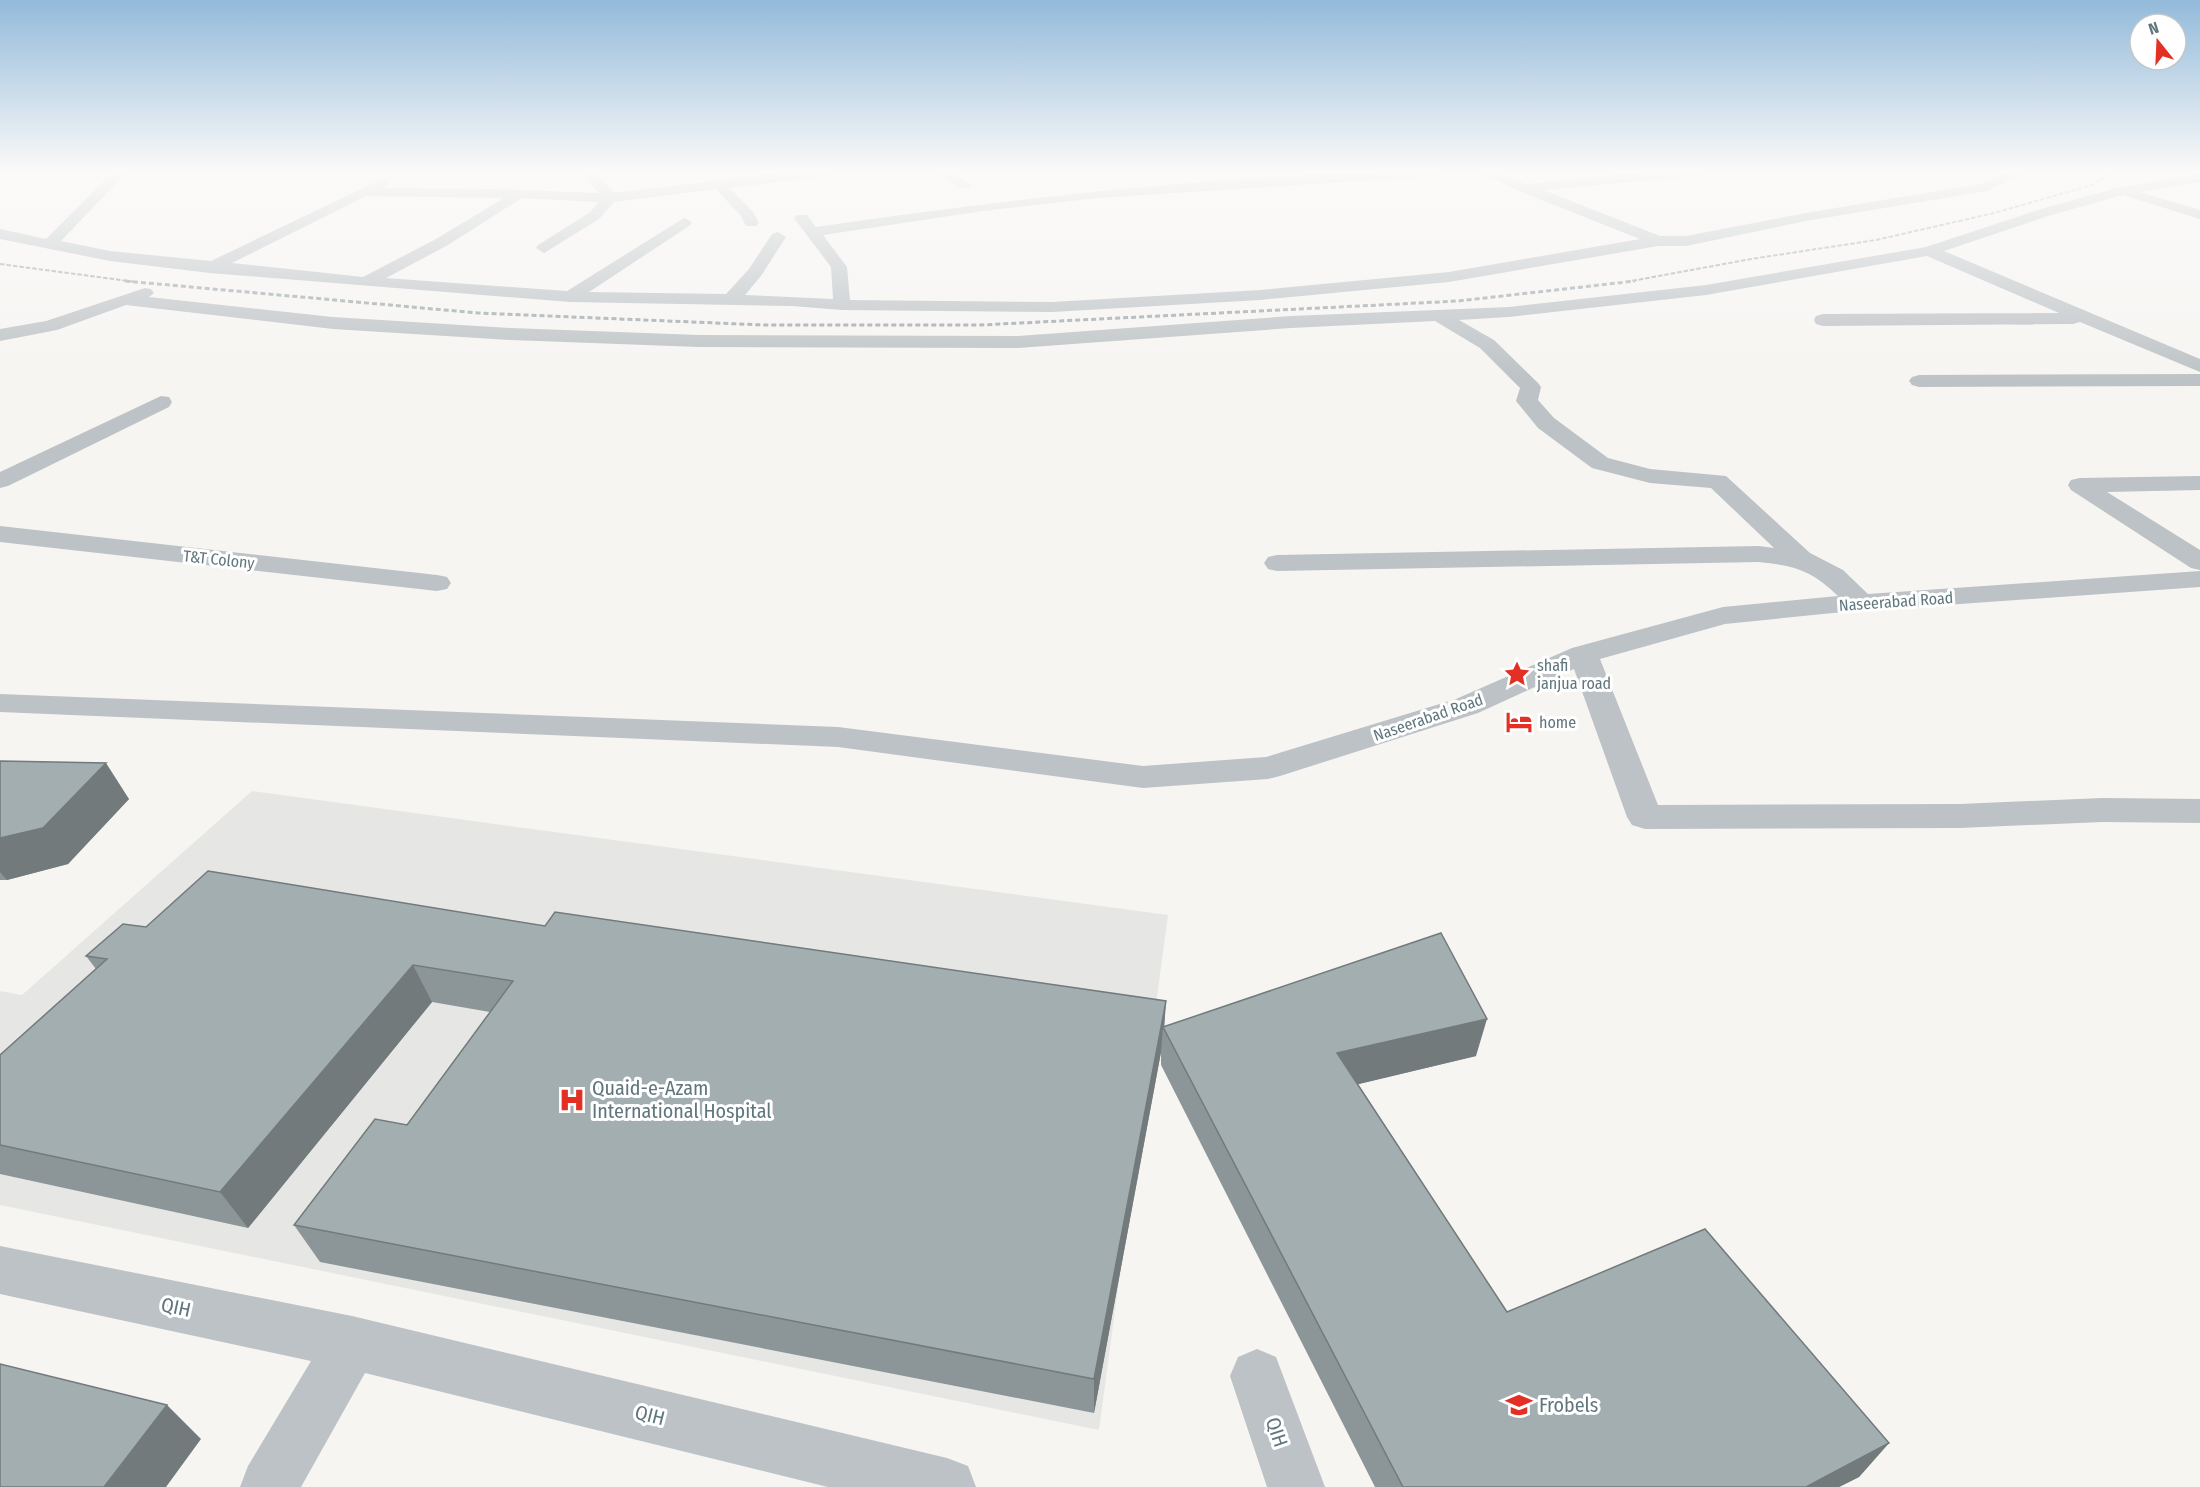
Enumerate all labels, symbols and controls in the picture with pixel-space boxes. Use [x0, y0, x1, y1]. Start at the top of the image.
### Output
north arrow [2128, 12, 2188, 72]
text: N [2146, 18, 2161, 39]
street label: T&T Colony [182, 546, 256, 573]
street label: Naseerabad Road [1838, 588, 1954, 615]
place label: shafi janjua road [1536, 656, 1611, 693]
place icon: shafi janjua road [1502, 659, 1532, 689]
street label: Naseerabad Road [1371, 690, 1485, 745]
hotel icon: home [1504, 707, 1534, 737]
place label: home [1539, 713, 1576, 732]
place label: Quaid-e-Azam International Hospital [592, 1076, 772, 1123]
hospital icon: Quaid-e-Azam International Hospital [557, 1085, 587, 1115]
street label: QIH [159, 1292, 193, 1322]
school or university icon: Frobels [1504, 1390, 1534, 1420]
place label: Frobels [1539, 1393, 1598, 1417]
street label: QIH [633, 1400, 667, 1430]
street label: QIH [1261, 1414, 1293, 1450]

